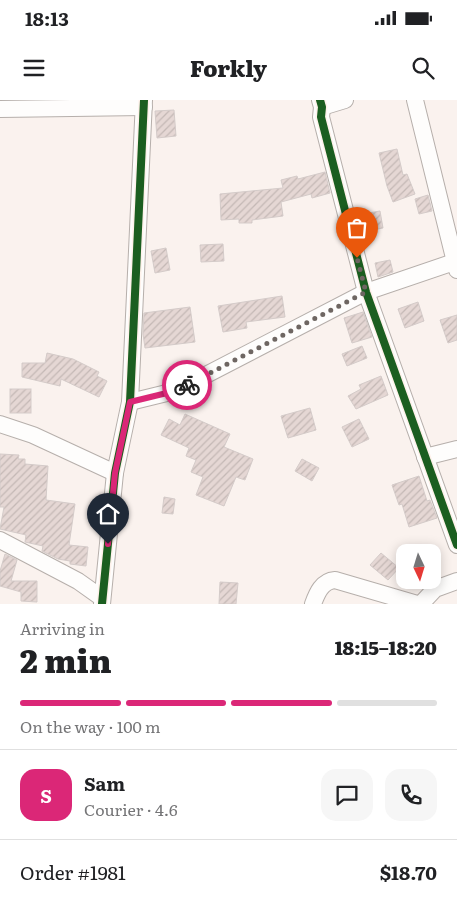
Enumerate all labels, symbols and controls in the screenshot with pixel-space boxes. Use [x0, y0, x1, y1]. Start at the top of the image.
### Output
text: 18:13 [25, 4, 69, 32]
text: Forkly [190, 51, 267, 84]
icon: menu [20, 54, 48, 82]
icon: search [409, 54, 437, 82]
pin [336, 207, 378, 258]
icon: bag [343, 214, 371, 242]
courier [162, 360, 212, 410]
icon: bike [173, 371, 201, 399]
pin [87, 493, 129, 544]
icon: home [94, 500, 122, 528]
north arrow [396, 544, 441, 589]
map controls [396, 544, 441, 589]
text: Arriving in [20, 616, 105, 640]
text: 18:15–18:20 [335, 633, 437, 661]
text: 2 min [20, 635, 112, 683]
text: On the way · 100 m [20, 714, 160, 738]
text: Sam [84, 769, 125, 797]
button: chat [321, 769, 373, 821]
button: phone [385, 769, 437, 821]
text: S [40, 781, 52, 809]
text: Courier · 4.6 [84, 797, 178, 821]
text: Order #1981 [20, 858, 126, 886]
text: $18.70 [380, 858, 437, 886]

